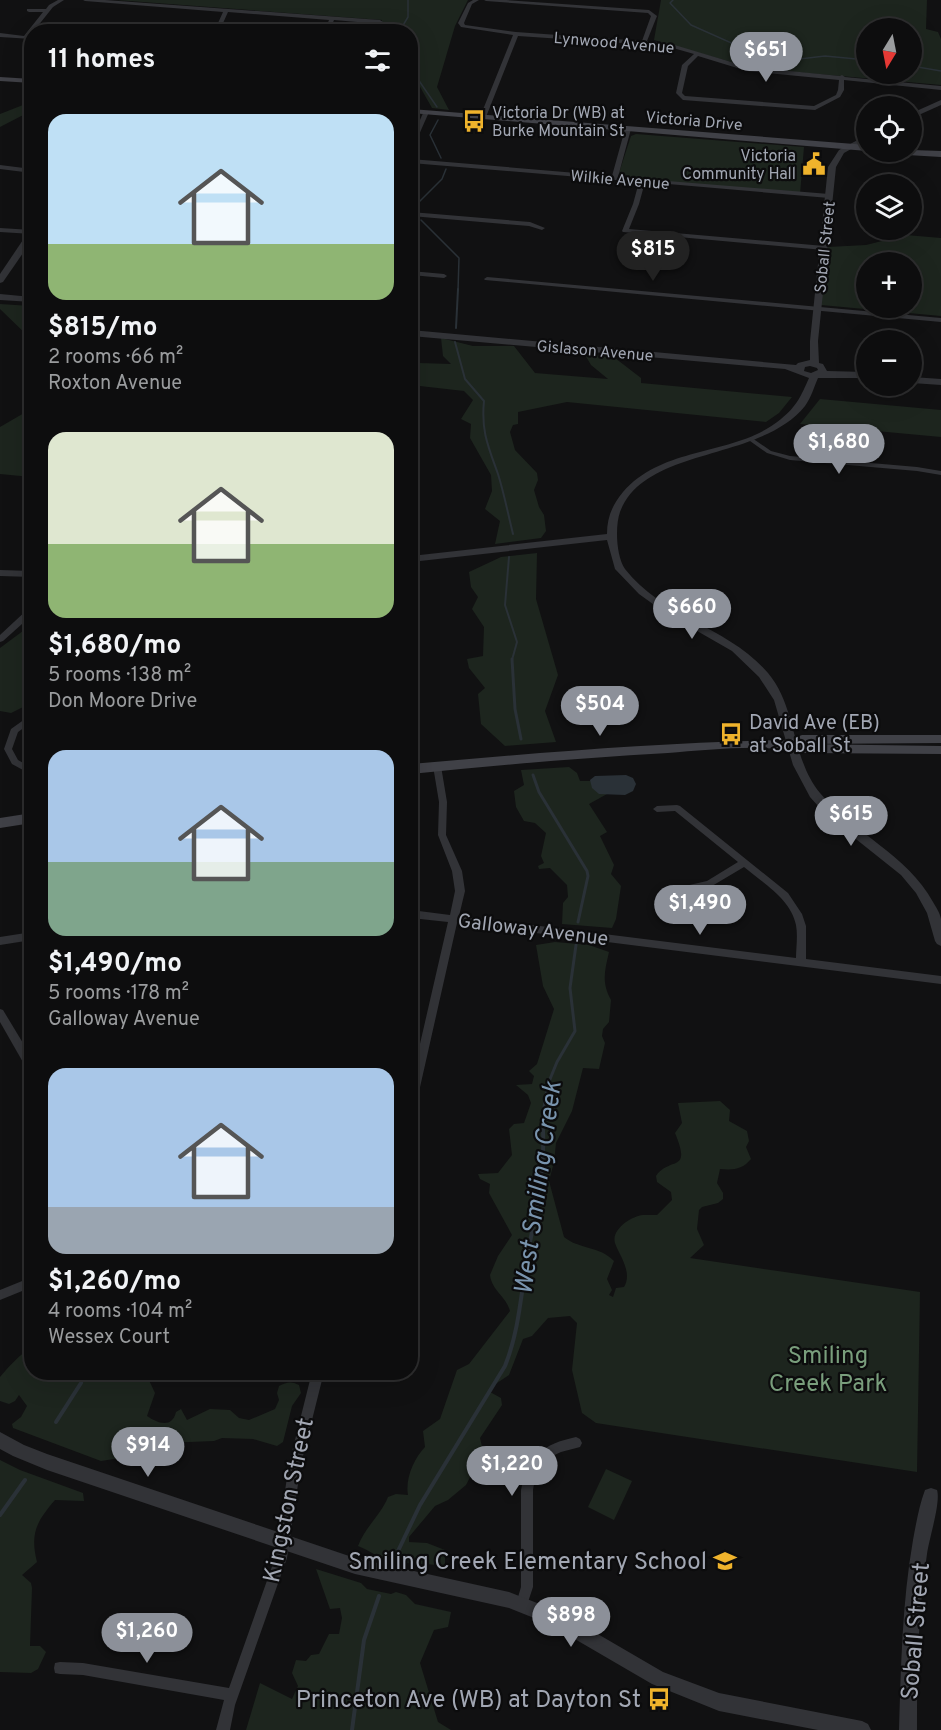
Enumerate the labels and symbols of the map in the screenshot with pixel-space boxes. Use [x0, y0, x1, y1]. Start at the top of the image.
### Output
north arrow [856, 18, 922, 84]
street label: Lynwood Avenue [553, 29, 675, 59]
pin: $651 [730, 32, 802, 83]
place label: Victoria Dr (WB) at Burke Mountain St [492, 104, 625, 142]
bus stop icon: Victoria Dr (WB) at Burke Mountain St [461, 108, 487, 134]
street label: Victoria Drive [644, 108, 743, 136]
place label: Victoria Community Hall [682, 147, 796, 185]
public building icon: Victoria Community Hall [801, 151, 827, 177]
street label: Wilkie Avenue [569, 167, 670, 195]
street label: Soball Street [811, 200, 841, 294]
pin: $815 [617, 231, 689, 282]
street label: Gislason Avenue [536, 337, 654, 367]
pin: $1,680 [790, 424, 888, 475]
pin: $660 [656, 589, 728, 640]
pin: $504 [564, 686, 636, 737]
place label: David Ave (EB) at Soball St [749, 711, 880, 760]
bus stop icon: David Ave (EB) at Soball St [718, 721, 744, 747]
pin: $615 [815, 796, 887, 847]
pin: $1,490 [651, 885, 749, 936]
street label: Galloway Avenue [456, 909, 610, 953]
water label: West Smiling Creek [508, 1079, 571, 1297]
park label: Smiling Creek Park [769, 1342, 887, 1400]
street label: Kingston Street [258, 1415, 322, 1586]
pin: $914 [112, 1427, 184, 1478]
pin: $1,220 [463, 1446, 561, 1497]
place label: Smiling Creek Elementary School [348, 1548, 707, 1578]
school or university icon: Smiling Creek Elementary School [712, 1548, 738, 1574]
street label: Soball Street [896, 1561, 938, 1701]
pin: $898 [535, 1597, 607, 1648]
pin: $1,260 [98, 1613, 196, 1664]
place label: Princeton Ave (WB) at Dayton St [296, 1686, 641, 1716]
bus stop icon: Princeton Ave (WB) at Dayton St [646, 1686, 672, 1712]

